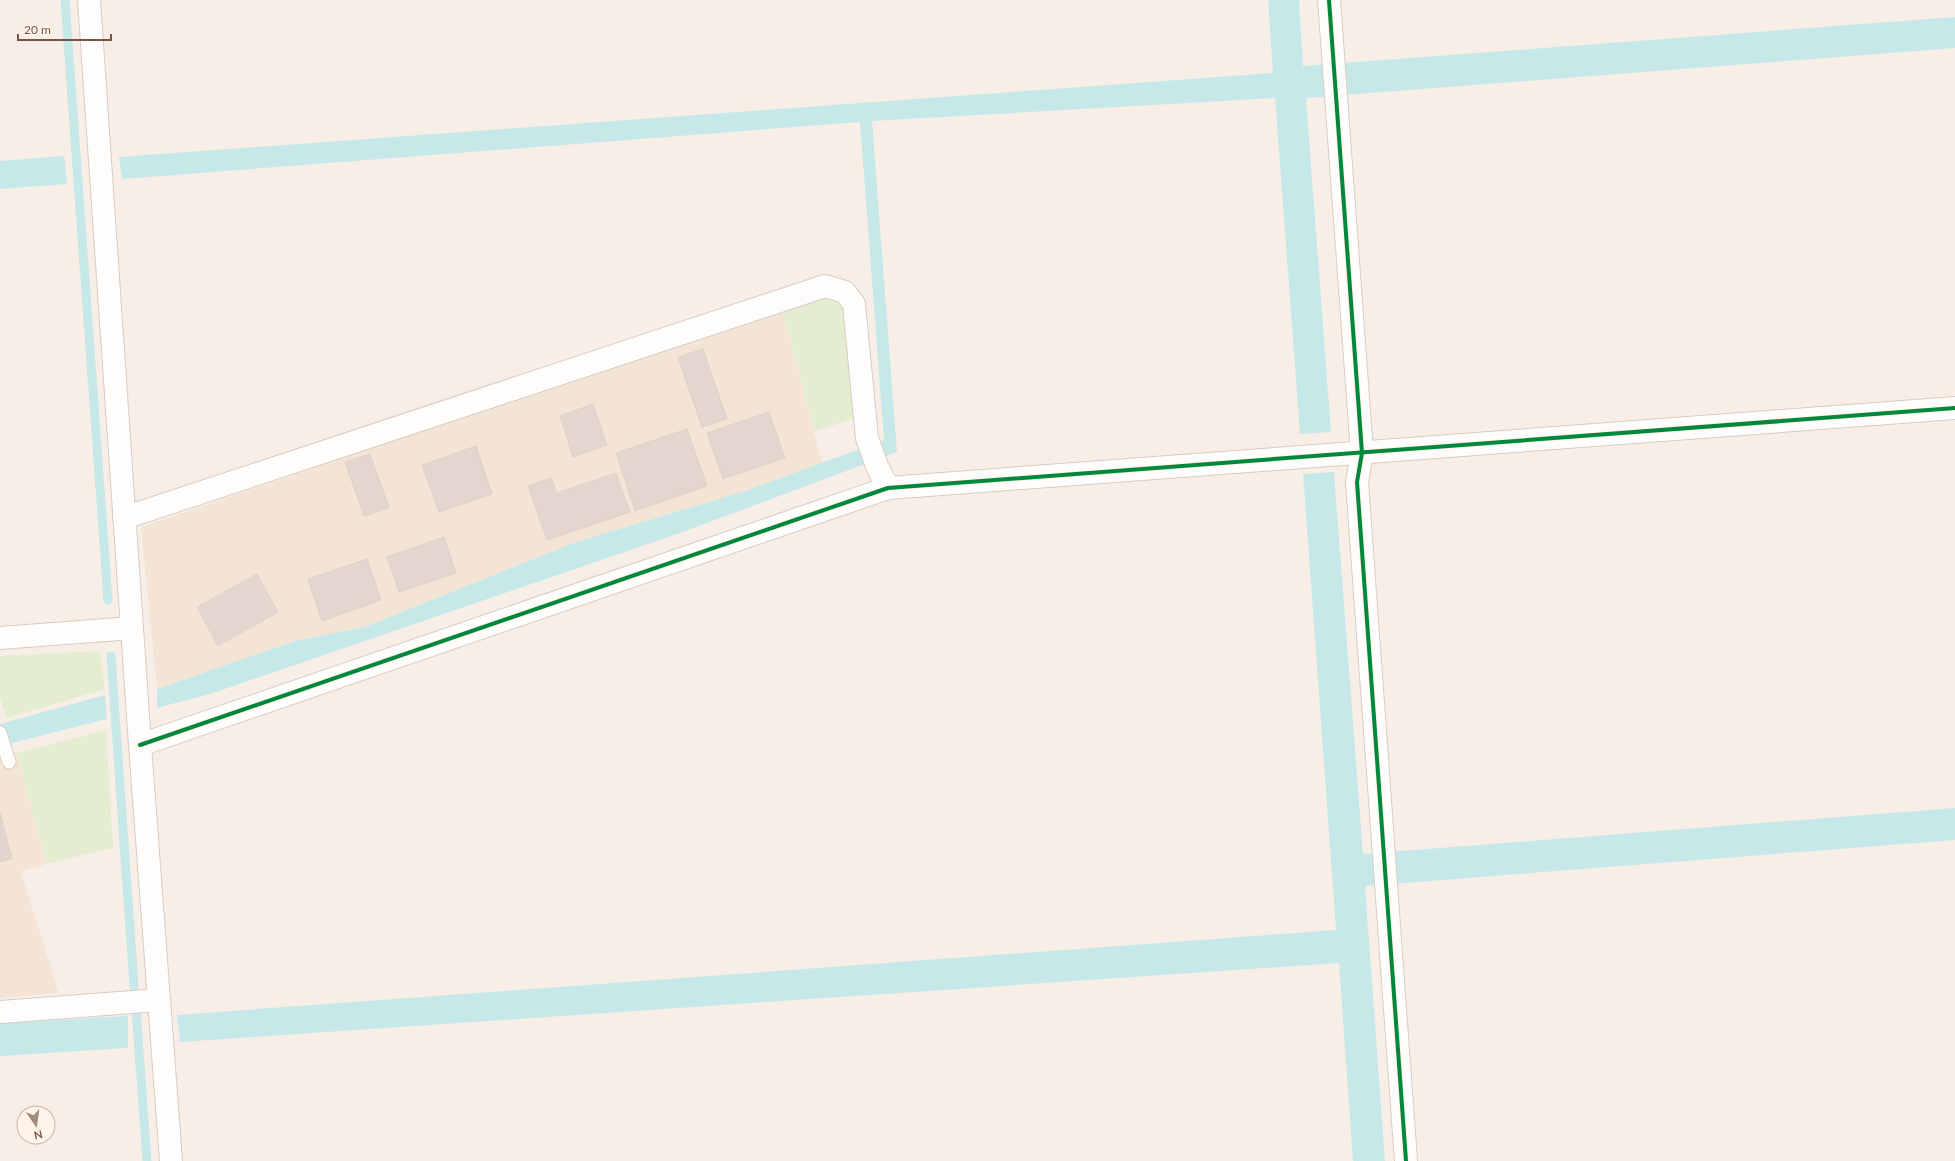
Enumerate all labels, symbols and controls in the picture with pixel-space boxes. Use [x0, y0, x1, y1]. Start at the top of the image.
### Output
scale bar [18, 16, 111, 42]
text: 20 m [24, 22, 51, 37]
north arrow [16, 1105, 56, 1145]
text: N [33, 1128, 44, 1143]

